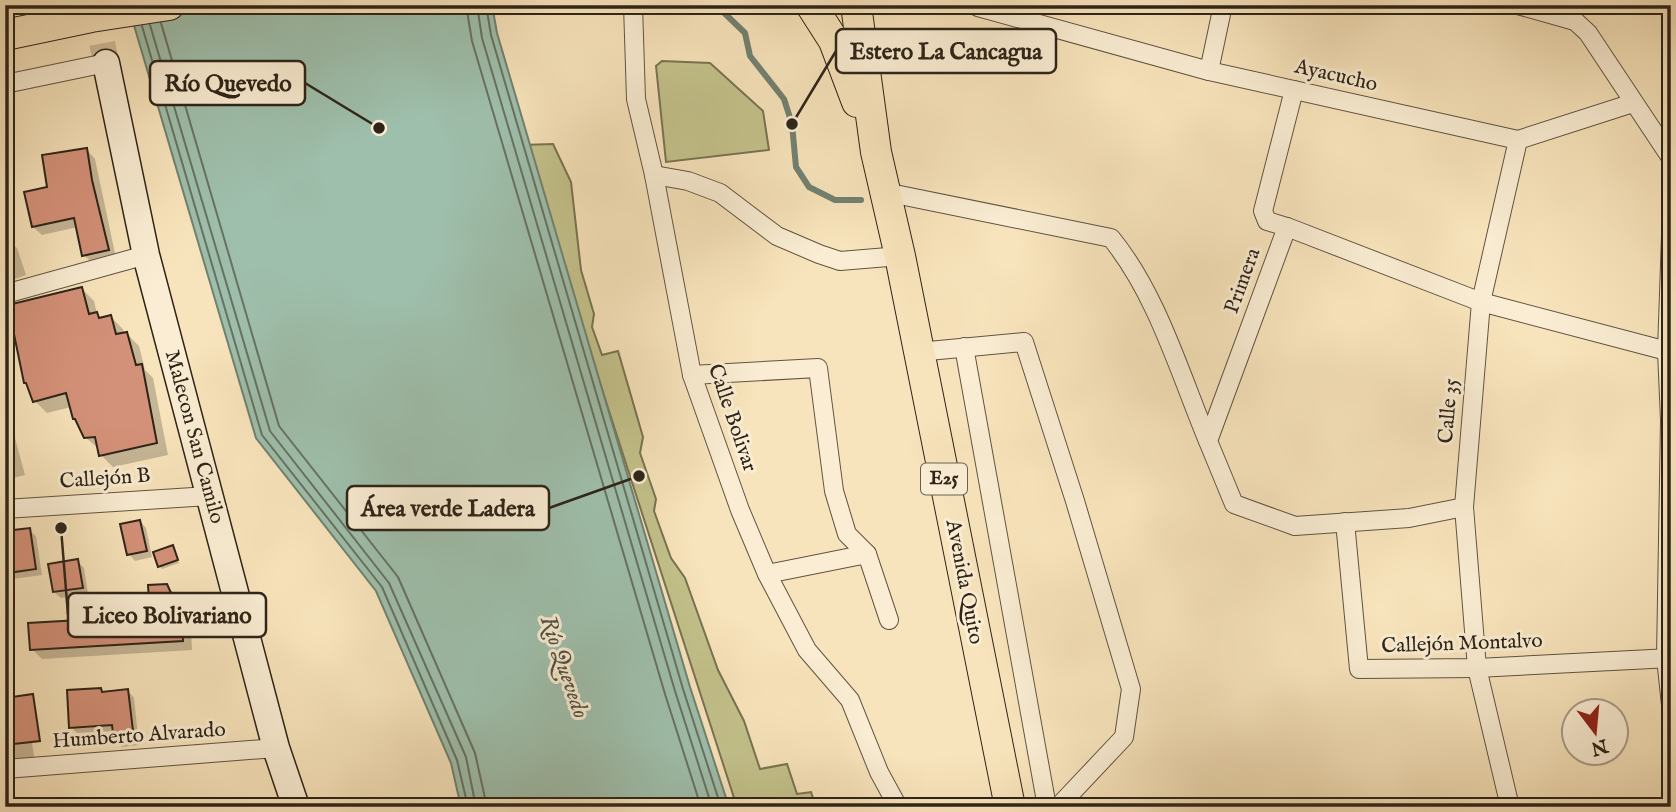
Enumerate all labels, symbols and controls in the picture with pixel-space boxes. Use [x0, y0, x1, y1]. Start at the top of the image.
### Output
callout: Estero La Cancagua [836, 29, 1056, 73]
text: Estero La Cancagua [850, 38, 1043, 67]
street label: Ayacucho [1291, 53, 1380, 99]
callout: Río Quevedo [150, 61, 305, 105]
text: Río Quevedo [164, 70, 292, 99]
street label: Primera [1219, 244, 1268, 318]
street label: Malecon San Camilo [158, 347, 230, 527]
street label: Calle Bolivar [701, 361, 763, 476]
street label: Calle 35 [1433, 377, 1465, 445]
street label: Callejón B [59, 462, 151, 496]
road number: E25 [921, 464, 967, 494]
callout: Área verde Ladera [347, 486, 549, 530]
text: Área verde Ladera [360, 494, 536, 524]
street label: Avenida Quito [939, 516, 989, 647]
callout: Liceo Bolivariano [68, 593, 266, 637]
text: Liceo Bolivariano [82, 602, 252, 631]
water label: Río Quevedo [532, 612, 595, 723]
street label: Callejón Montalvo [1381, 628, 1543, 660]
north arrow [1560, 696, 1630, 766]
street label: Humberto Alvarado [51, 716, 227, 756]
text: N [1587, 732, 1611, 760]

